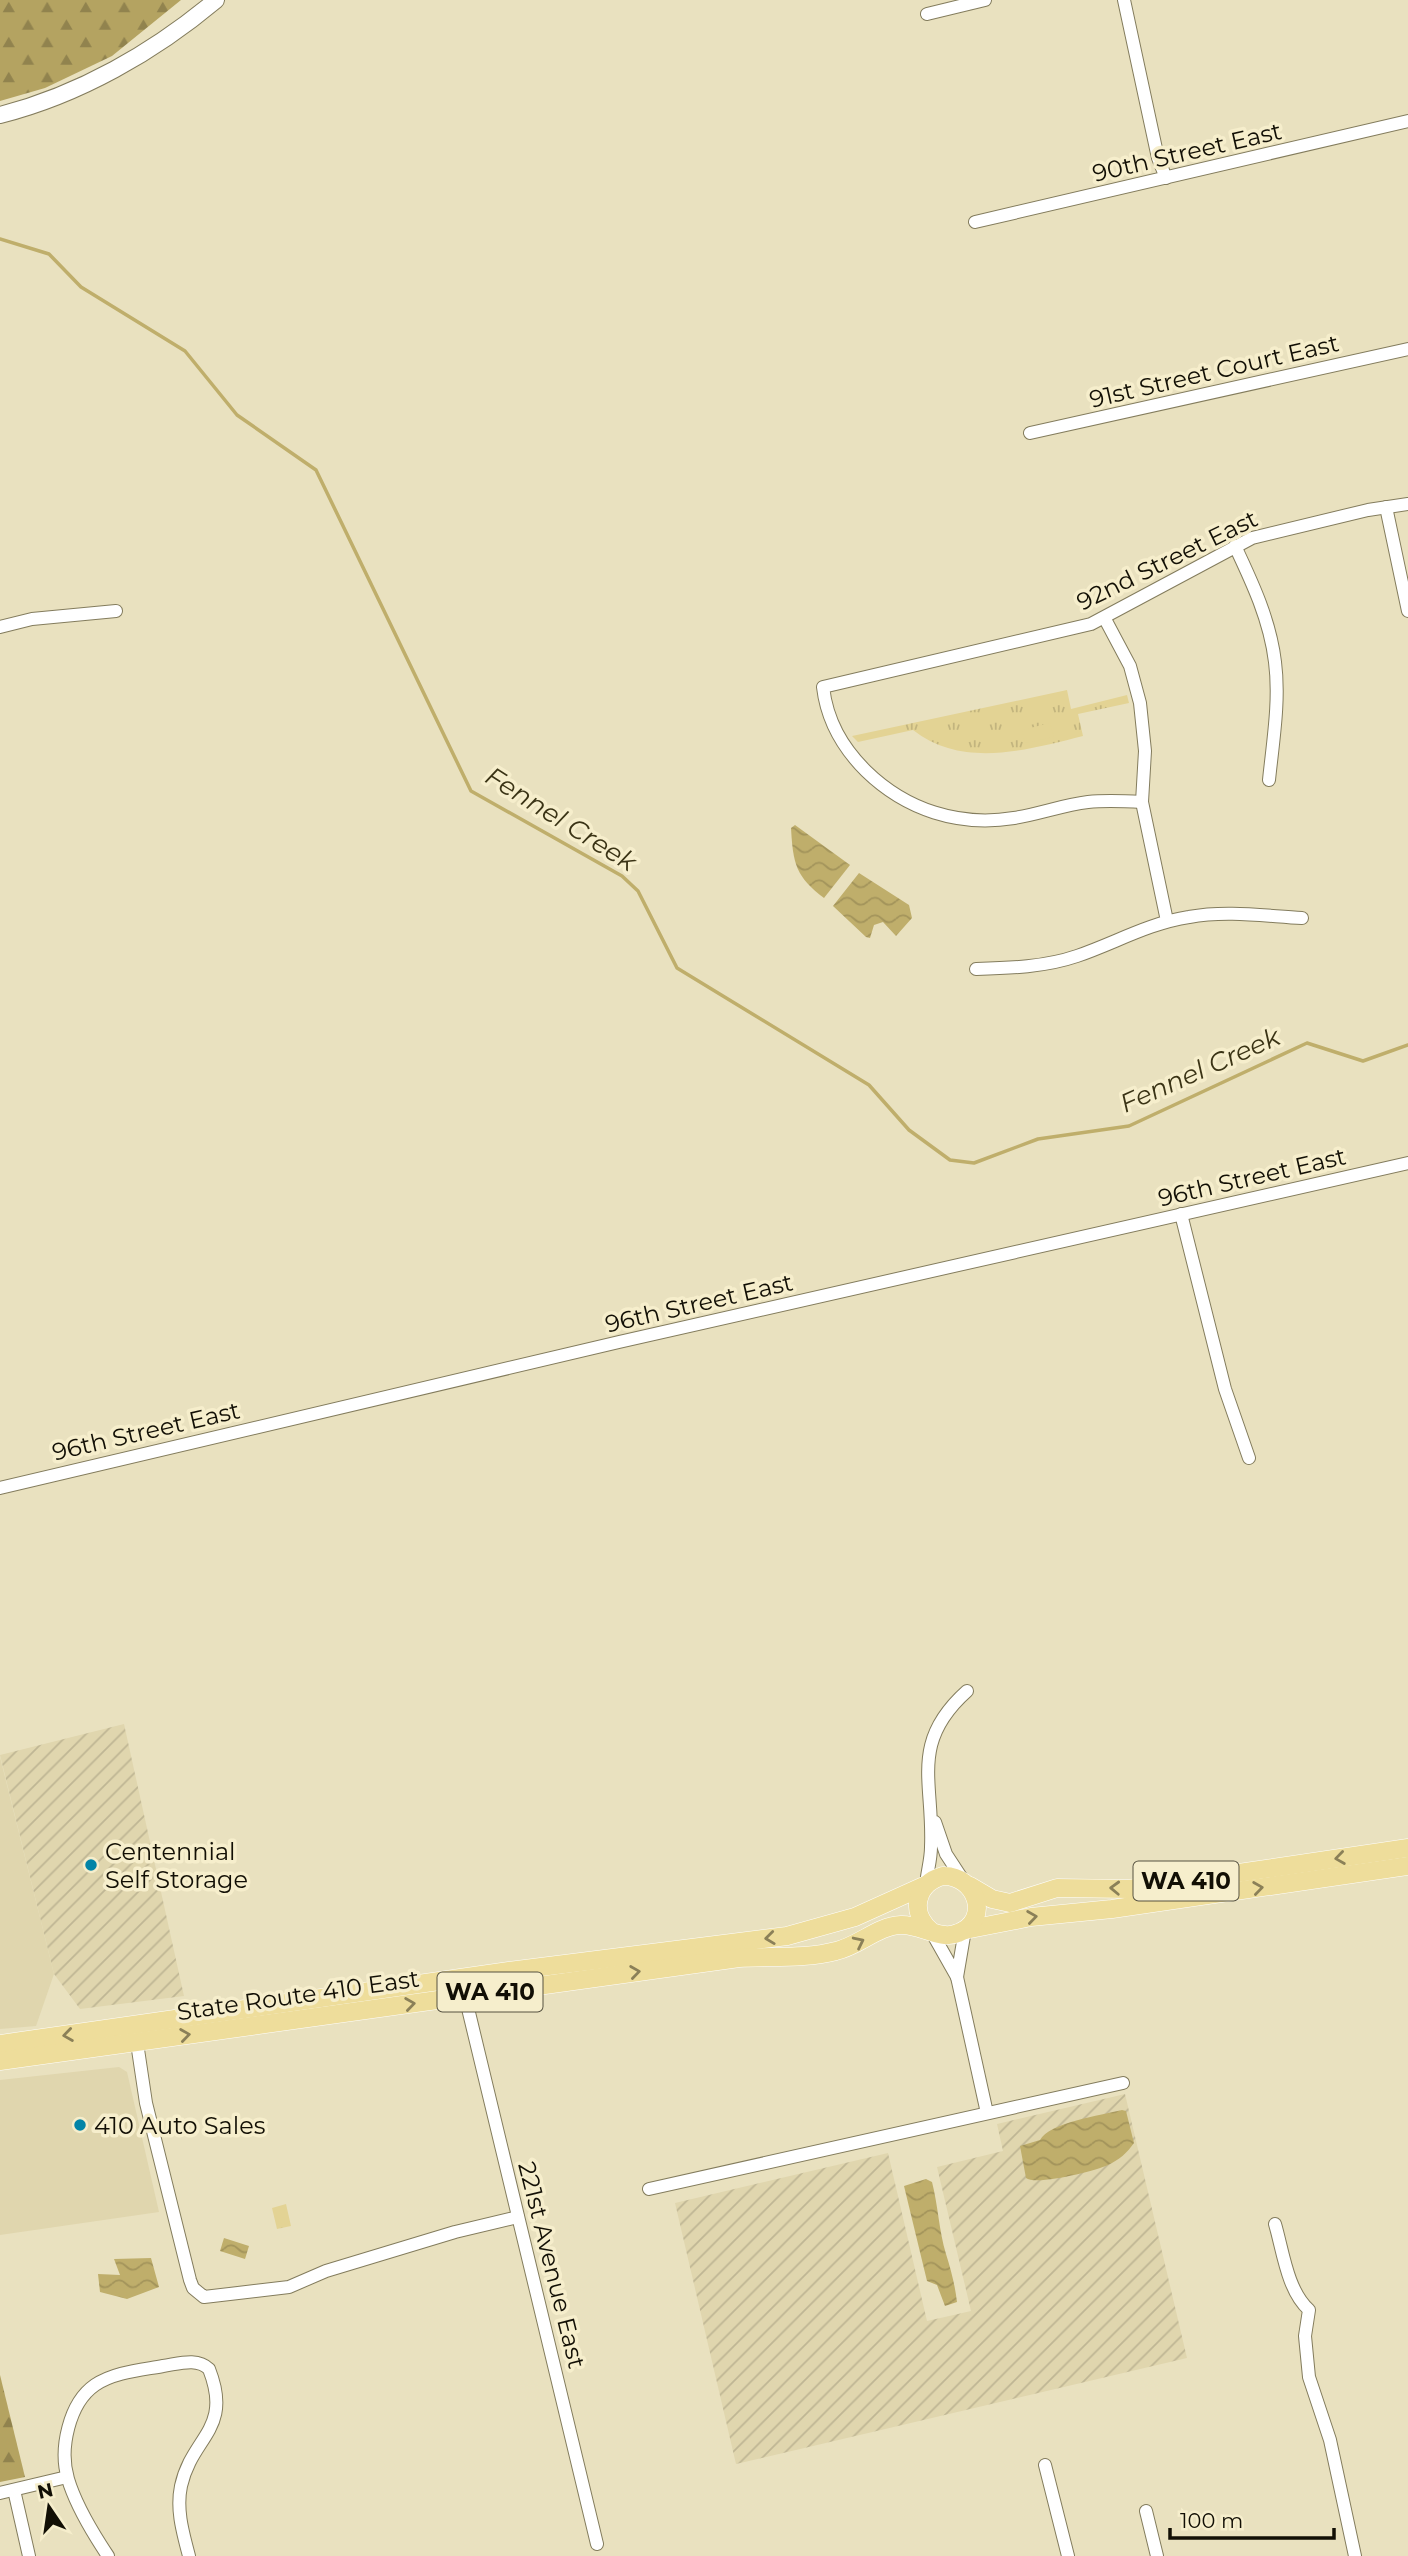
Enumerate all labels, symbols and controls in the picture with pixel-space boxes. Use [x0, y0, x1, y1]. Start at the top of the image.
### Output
street label: 90th Street East [1090, 116, 1285, 188]
street label: 91st Street Court East [1086, 328, 1342, 414]
street label: 92nd Street East [1072, 504, 1262, 616]
water label: Fennel Creek [480, 760, 644, 879]
water label: Fennel Creek [1115, 1020, 1286, 1120]
street label: 96th Street East [1155, 1141, 1349, 1213]
street label: 96th Street East [602, 1267, 796, 1339]
street label: 96th Street East [49, 1395, 243, 1467]
place label: Centennial Self Storage [105, 1837, 248, 1894]
one-way arrow [1335, 1850, 1346, 1865]
marker: Centennial Self Storage [83, 1857, 99, 1873]
road number: WA 410 [1134, 1862, 1238, 1900]
one-way arrow [1109, 1880, 1120, 1896]
one-way arrow [1252, 1881, 1263, 1896]
one-way arrow [1026, 1909, 1038, 1924]
one-way arrow [764, 1931, 776, 1946]
one-way arrow [852, 1936, 864, 1950]
street label: State Route 410 East [175, 1964, 421, 2026]
one-way arrow [629, 1965, 641, 1980]
road number: WA 410 [438, 1972, 542, 2011]
one-way arrow [404, 1996, 416, 2011]
one-way arrow [62, 2027, 73, 2042]
one-way arrow [179, 2028, 190, 2043]
place label: 410 Auto Sales [94, 2111, 265, 2140]
marker: 410 Auto Sales [72, 2117, 88, 2133]
street label: 221st Avenue East [512, 2159, 592, 2372]
north arrow [14, 2472, 84, 2542]
text: N [35, 2478, 55, 2504]
scale bar [1170, 2496, 1334, 2540]
text: 100 m [1180, 2508, 1243, 2533]

